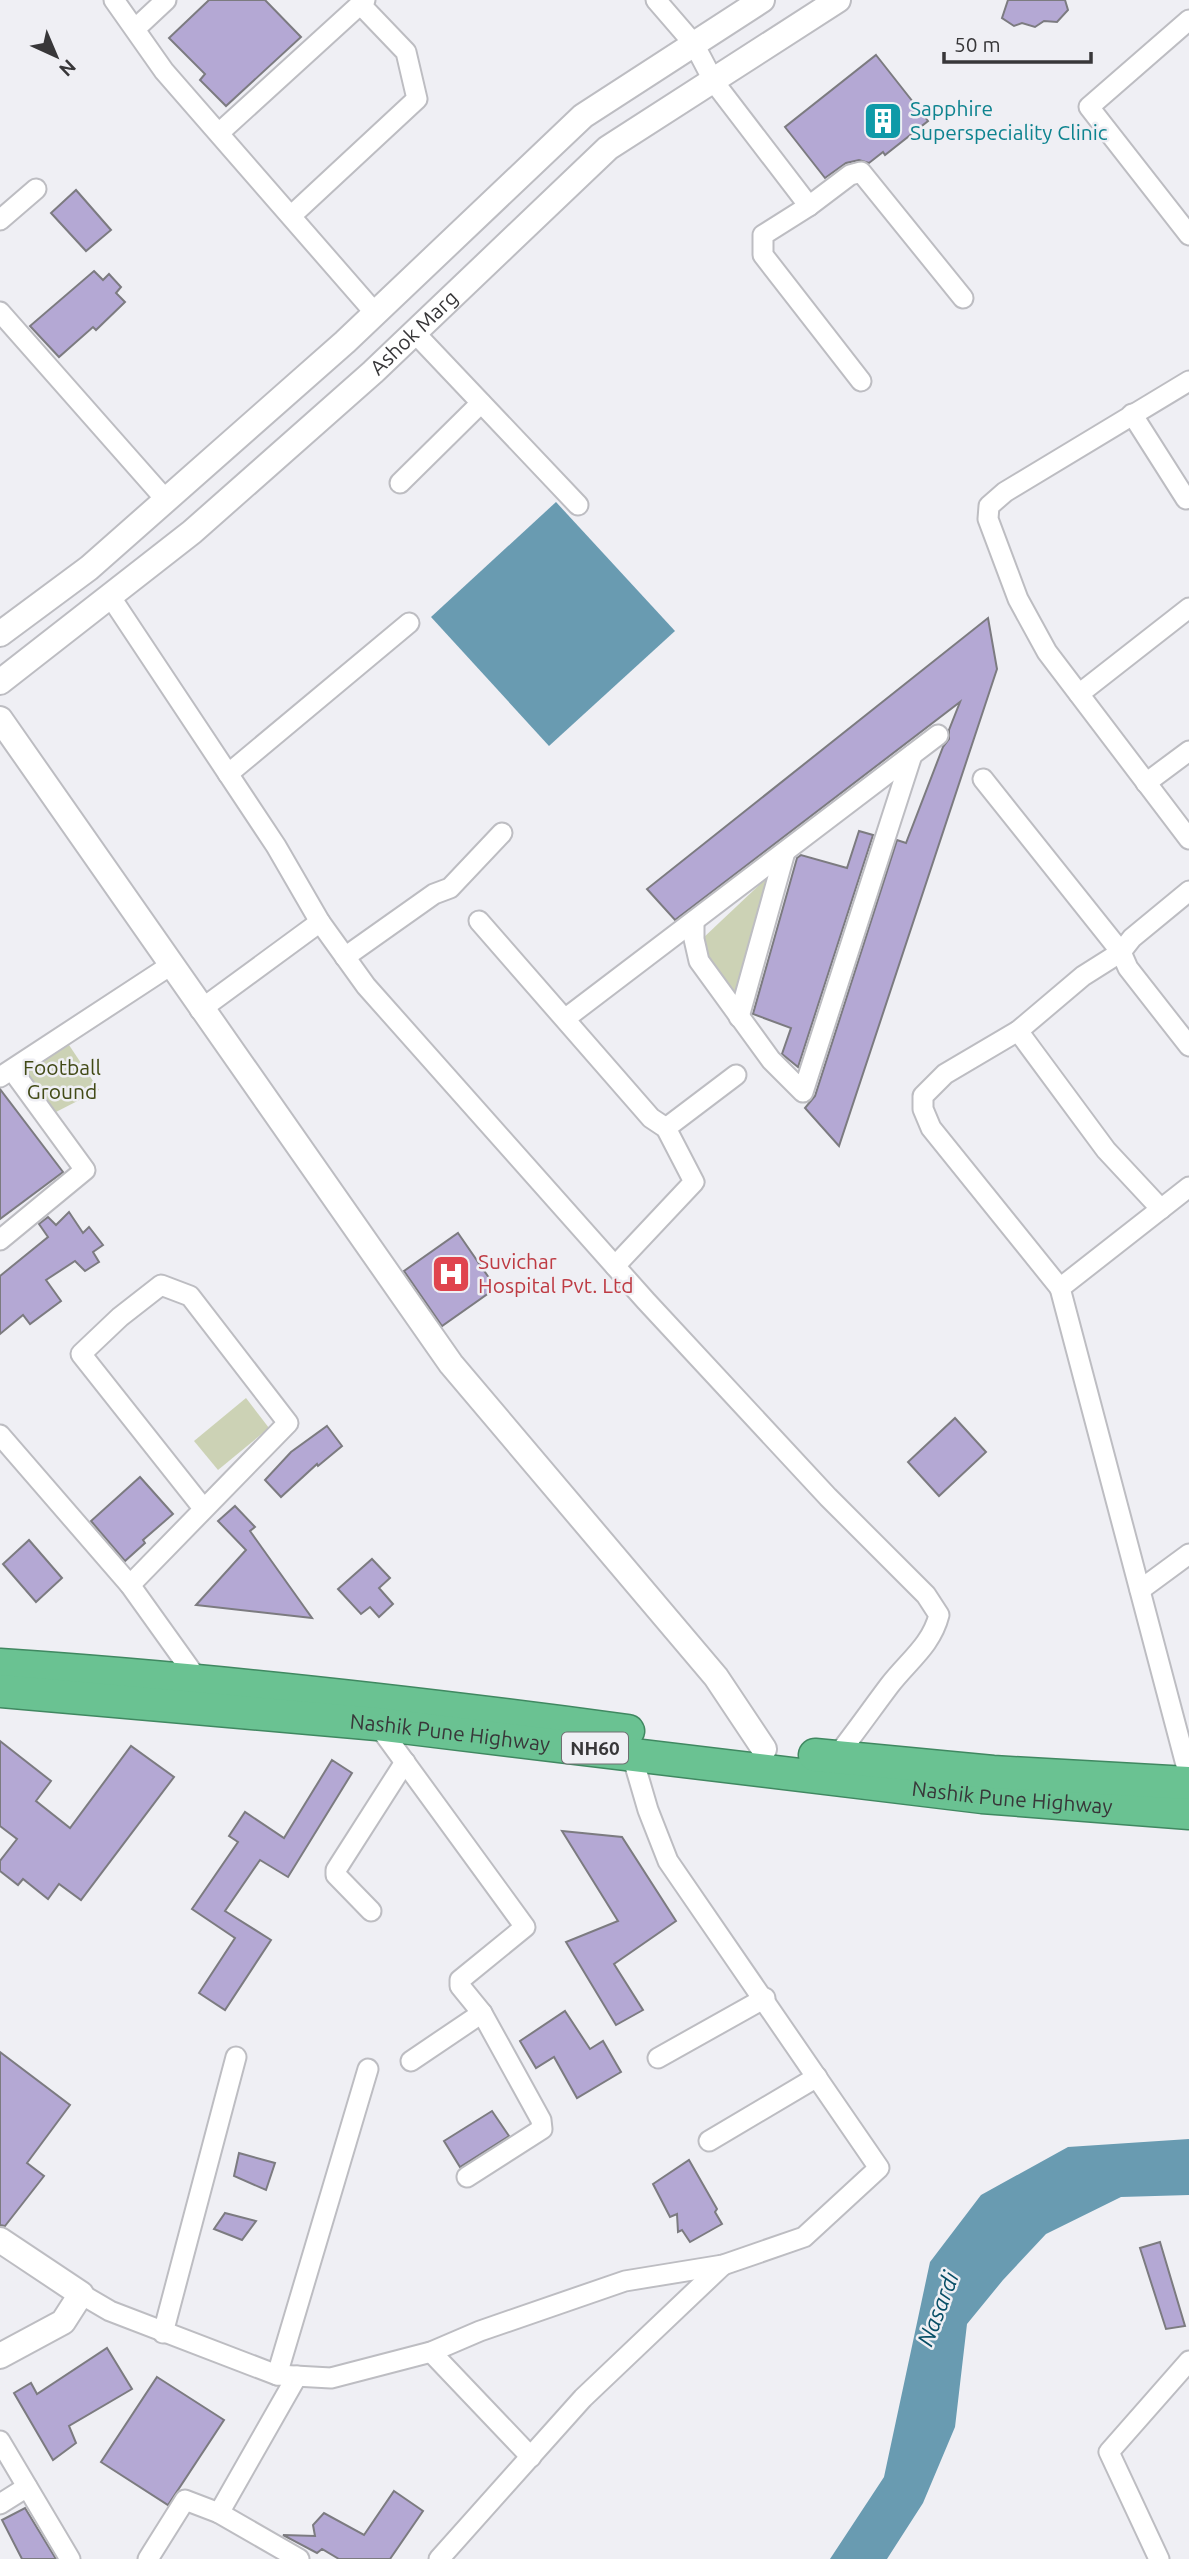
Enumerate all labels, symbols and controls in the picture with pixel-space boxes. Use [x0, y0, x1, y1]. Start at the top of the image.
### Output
north arrow [21, 21, 91, 91]
scale bar [944, 21, 1091, 65]
text: 50 m [954, 32, 1001, 56]
text: N [55, 55, 81, 81]
place label: Sapphire Superspeciality Clinic [910, 96, 1108, 144]
building icon: Sapphire Superspeciality Clinic [862, 100, 904, 142]
street label: Ashok Marg [365, 285, 462, 379]
park label: Football Ground [23, 1055, 101, 1103]
place label: Suvichar Hospital Pvt. Ltd [478, 1249, 633, 1297]
hospital icon: Suvichar Hospital Pvt. Ltd [430, 1253, 472, 1295]
street label: Nashik Pune Highway [349, 1709, 552, 1756]
road number: NH60 [562, 1732, 628, 1764]
street label: Nashik Pune Highway [911, 1776, 1113, 1818]
water label: Nasardi [912, 2267, 964, 2350]

